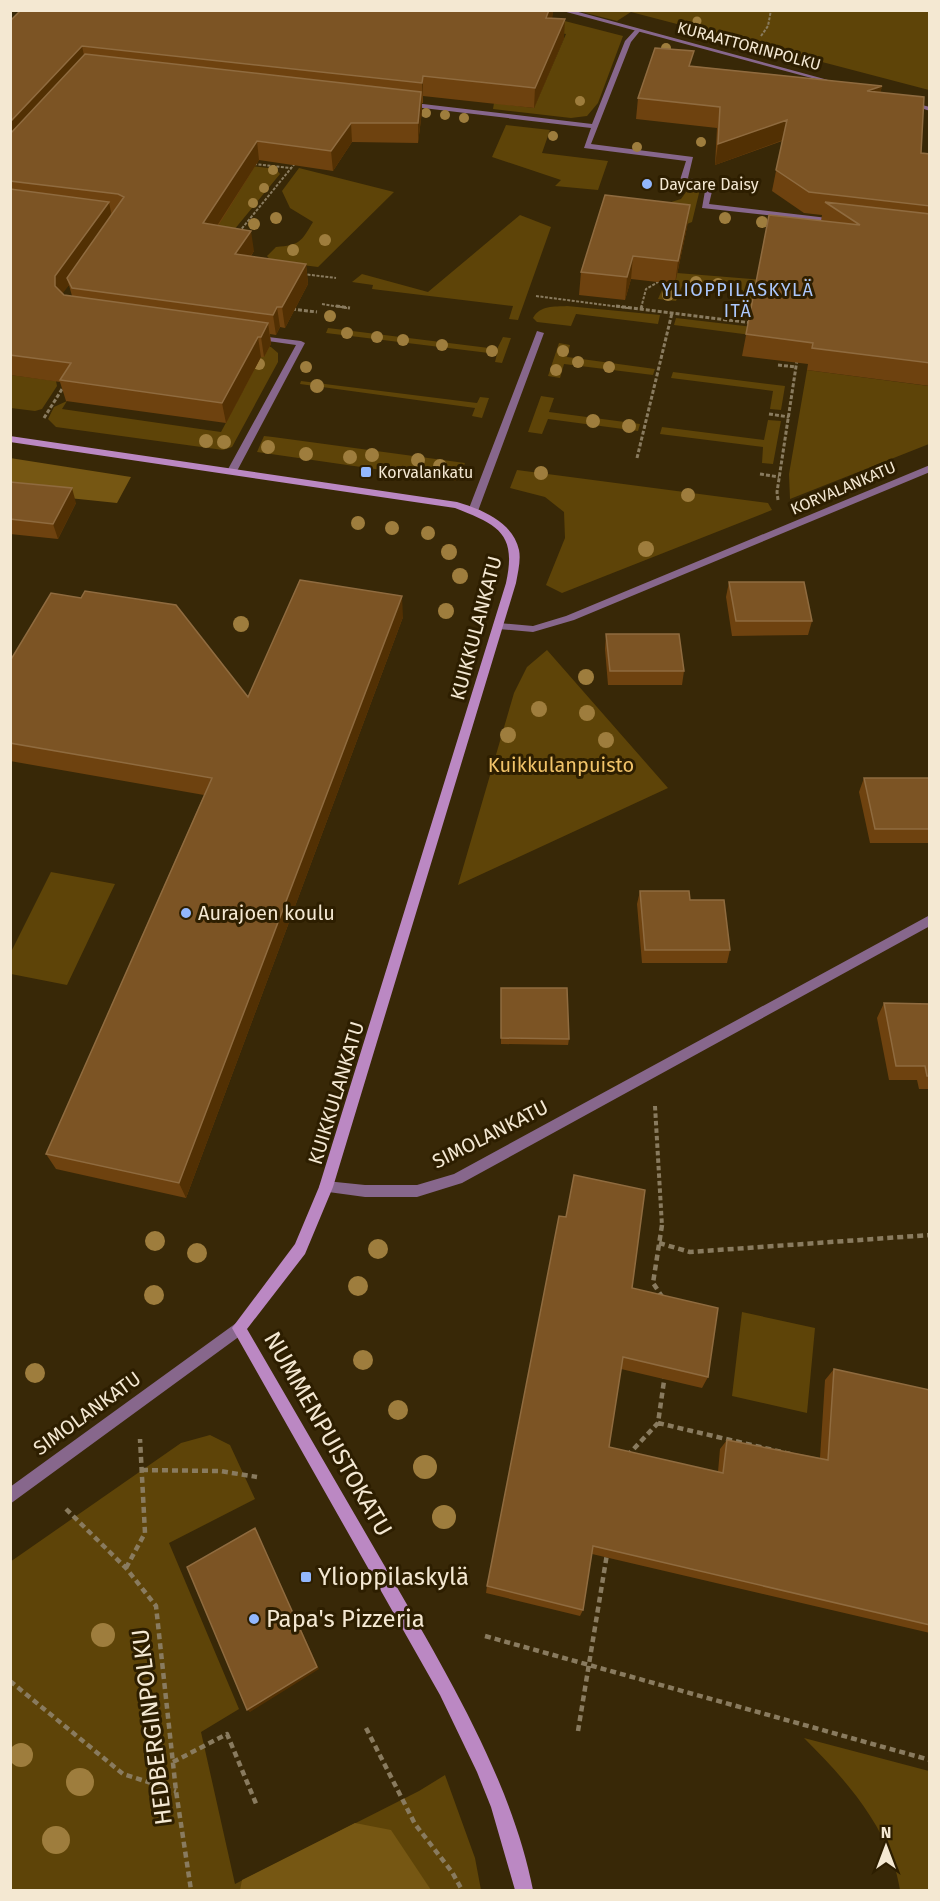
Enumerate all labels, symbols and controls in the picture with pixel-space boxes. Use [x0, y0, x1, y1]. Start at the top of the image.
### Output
street label: KURAATTORINPOLKU [675, 18, 823, 74]
place label: Daycare Daisy [659, 175, 759, 194]
marker: Daycare Daisy [640, 177, 654, 191]
district label: YLIOPPILASKYLÄ ITÄ [662, 279, 814, 322]
street label: KORVALANKATU [788, 457, 898, 519]
place label: Korvalankatu [378, 463, 473, 482]
marker: Korvalankatu [359, 465, 373, 479]
street label: KUIKKULANKATU [445, 553, 507, 703]
park label: Kuikkulanpuisto [488, 753, 634, 777]
place label: Aurajoen koulu [198, 901, 335, 925]
marker: Aurajoen koulu [179, 906, 193, 920]
street label: KUIKKULANKATU [303, 1019, 369, 1167]
street label: SIMOLANKATU [428, 1095, 552, 1173]
street label: NUMMENPUISTOKATU [258, 1327, 398, 1541]
street label: SIMOLANKATU [29, 1366, 145, 1460]
place label: Ylioppilaskylä [318, 1563, 469, 1591]
marker: Ylioppilaskylä [299, 1570, 313, 1584]
place label: Papa's Pizzeria [266, 1605, 425, 1633]
marker: Papa's Pizzeria [247, 1612, 261, 1626]
street label: HEDBERGINPOLKU [126, 1627, 178, 1827]
north arrow [856, 1817, 916, 1877]
text: N [881, 1823, 891, 1842]

